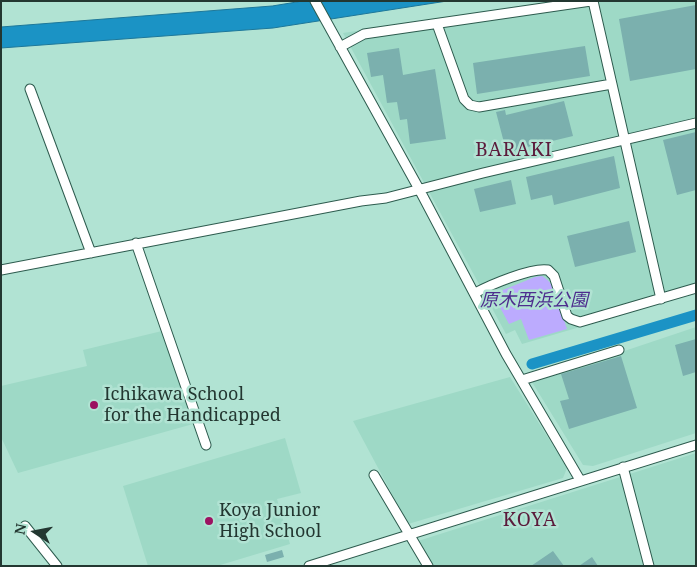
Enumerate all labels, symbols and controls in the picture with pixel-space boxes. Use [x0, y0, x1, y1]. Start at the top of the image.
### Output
district label: BARAKI [474, 140, 554, 162]
park label: 原木西浜公園 [480, 290, 588, 312]
place label: Ichikawa School for the Handicapped [104, 384, 281, 426]
marker: Ichikawa School for the Handicapped [88, 399, 100, 411]
place label: Koya Junior High School [219, 500, 321, 542]
north arrow [10, 507, 60, 557]
district label: KOYA [502, 510, 558, 532]
marker: Koya Junior High School [203, 515, 215, 527]
text: N [9, 522, 30, 536]

